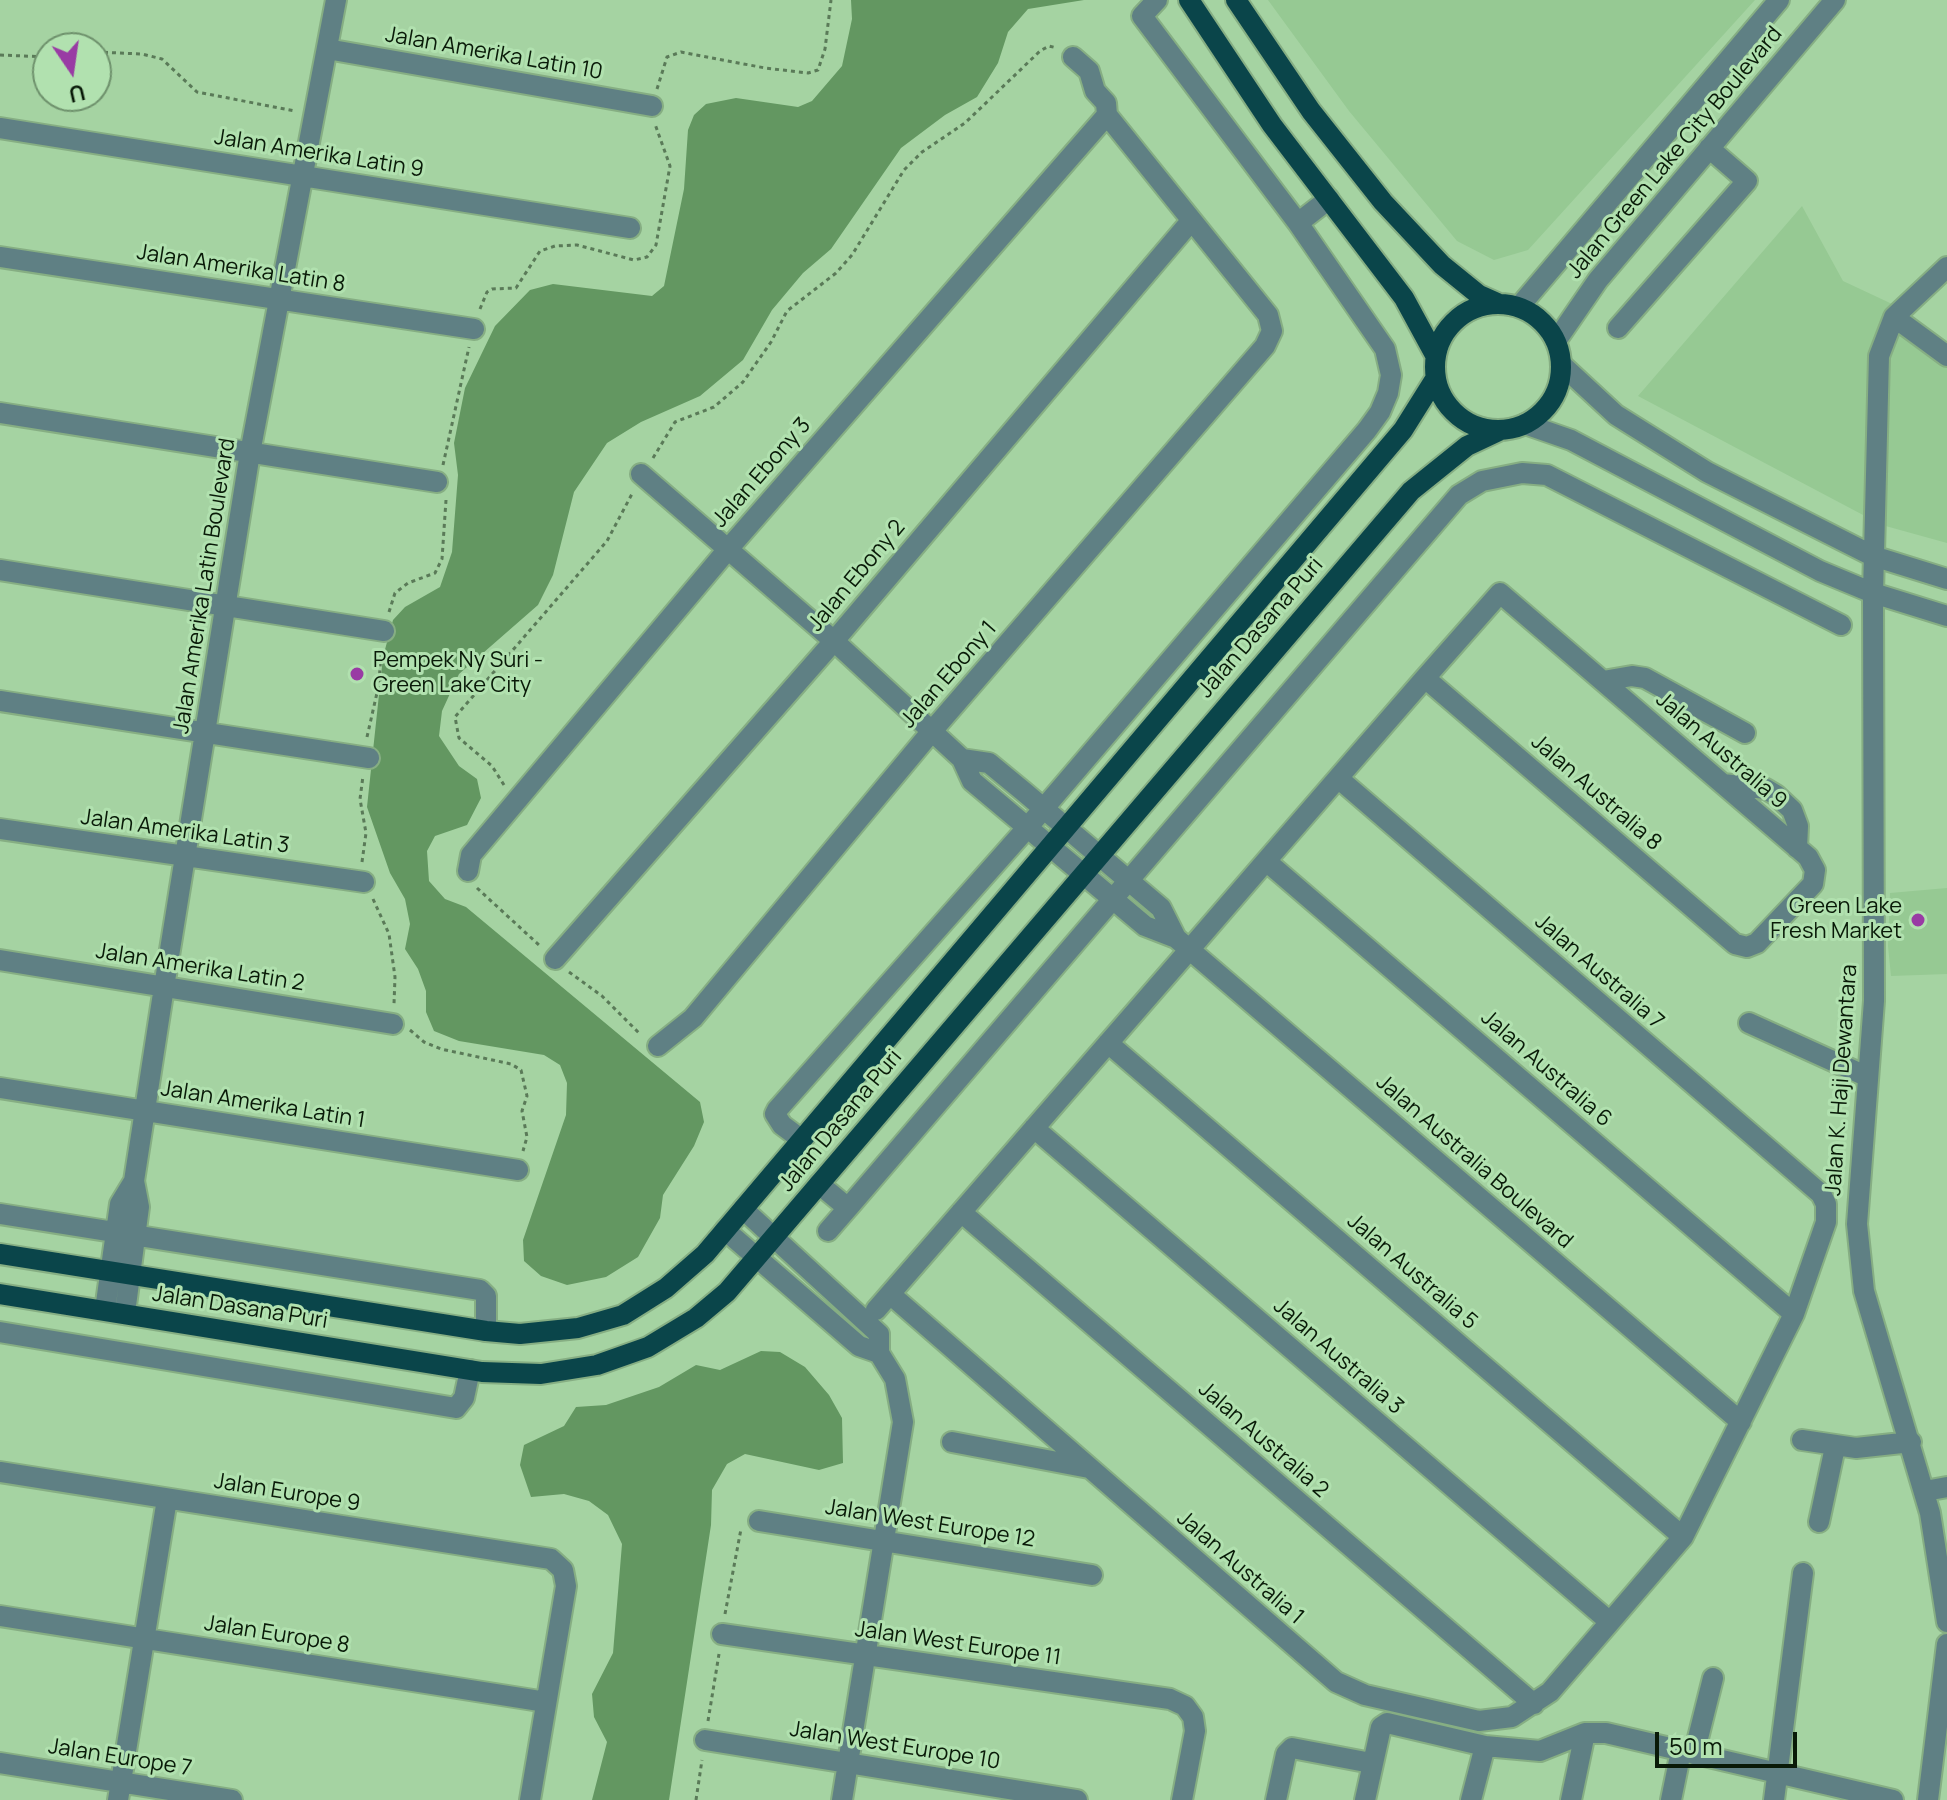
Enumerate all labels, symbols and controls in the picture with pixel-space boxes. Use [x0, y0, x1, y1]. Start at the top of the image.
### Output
street label: Jalan Amerika Latin 10 [383, 22, 605, 86]
street label: Jalan Green Lake City Boulevard [1562, 22, 1788, 284]
north arrow [32, 32, 112, 112]
text: U [66, 77, 88, 110]
street label: Jalan Amerika Latin 9 [212, 124, 426, 184]
street label: Jalan Amerika Latin 8 [135, 239, 347, 299]
street label: Jalan Ebony 3 [707, 413, 817, 533]
street label: Jalan Amerika Latin Boulevard [169, 436, 241, 736]
street label: Jalan Ebony 2 [803, 515, 911, 637]
street label: Jalan Dasana Puri [1193, 553, 1329, 703]
street label: Jalan Ebony 1 [895, 616, 1003, 734]
place label: Pempek Ny Suri - Green Lake City [373, 648, 543, 700]
marker: Pempek Ny Suri - Green Lake City [348, 665, 366, 683]
street label: Jalan Australia 9 [1650, 687, 1792, 815]
street label: Jalan Australia 8 [1525, 729, 1667, 857]
street label: Jalan Amerika Latin 3 [79, 804, 291, 860]
place label: Green Lake Fresh Market [1770, 894, 1902, 946]
street label: Jalan Australia 7 [1529, 909, 1669, 1035]
marker: Green Lake Fresh Market [1909, 911, 1927, 929]
street label: Jalan Amerika Latin 2 [94, 938, 306, 998]
street label: Jalan K. Haji Dewantara [1821, 963, 1863, 1197]
street label: Jalan Australia 6 [1475, 1005, 1617, 1133]
street label: Jalan Dasana Puri [774, 1045, 908, 1197]
street label: Jalan Australia Boulevard [1370, 1069, 1578, 1255]
street label: Jalan Amerika Latin 1 [159, 1076, 367, 1134]
street label: Jalan Australia 5 [1341, 1208, 1483, 1336]
street label: Jalan Dasana Puri [150, 1281, 330, 1335]
street label: Jalan Australia 3 [1268, 1293, 1408, 1421]
street label: Jalan Australia 2 [1193, 1376, 1333, 1504]
street label: Jalan Europe 9 [212, 1468, 362, 1518]
street label: Jalan West Europe 12 [823, 1494, 1037, 1554]
street label: Jalan Australia 1 [1171, 1506, 1309, 1630]
street label: Jalan Europe 8 [203, 1610, 351, 1660]
street label: Jalan West Europe 11 [853, 1616, 1063, 1672]
street label: Jalan West Europe 10 [788, 1716, 1002, 1776]
scale bar [1659, 1716, 1801, 1766]
text: 50 m [1669, 1729, 1723, 1762]
street label: Jalan Europe 7 [46, 1734, 194, 1782]

